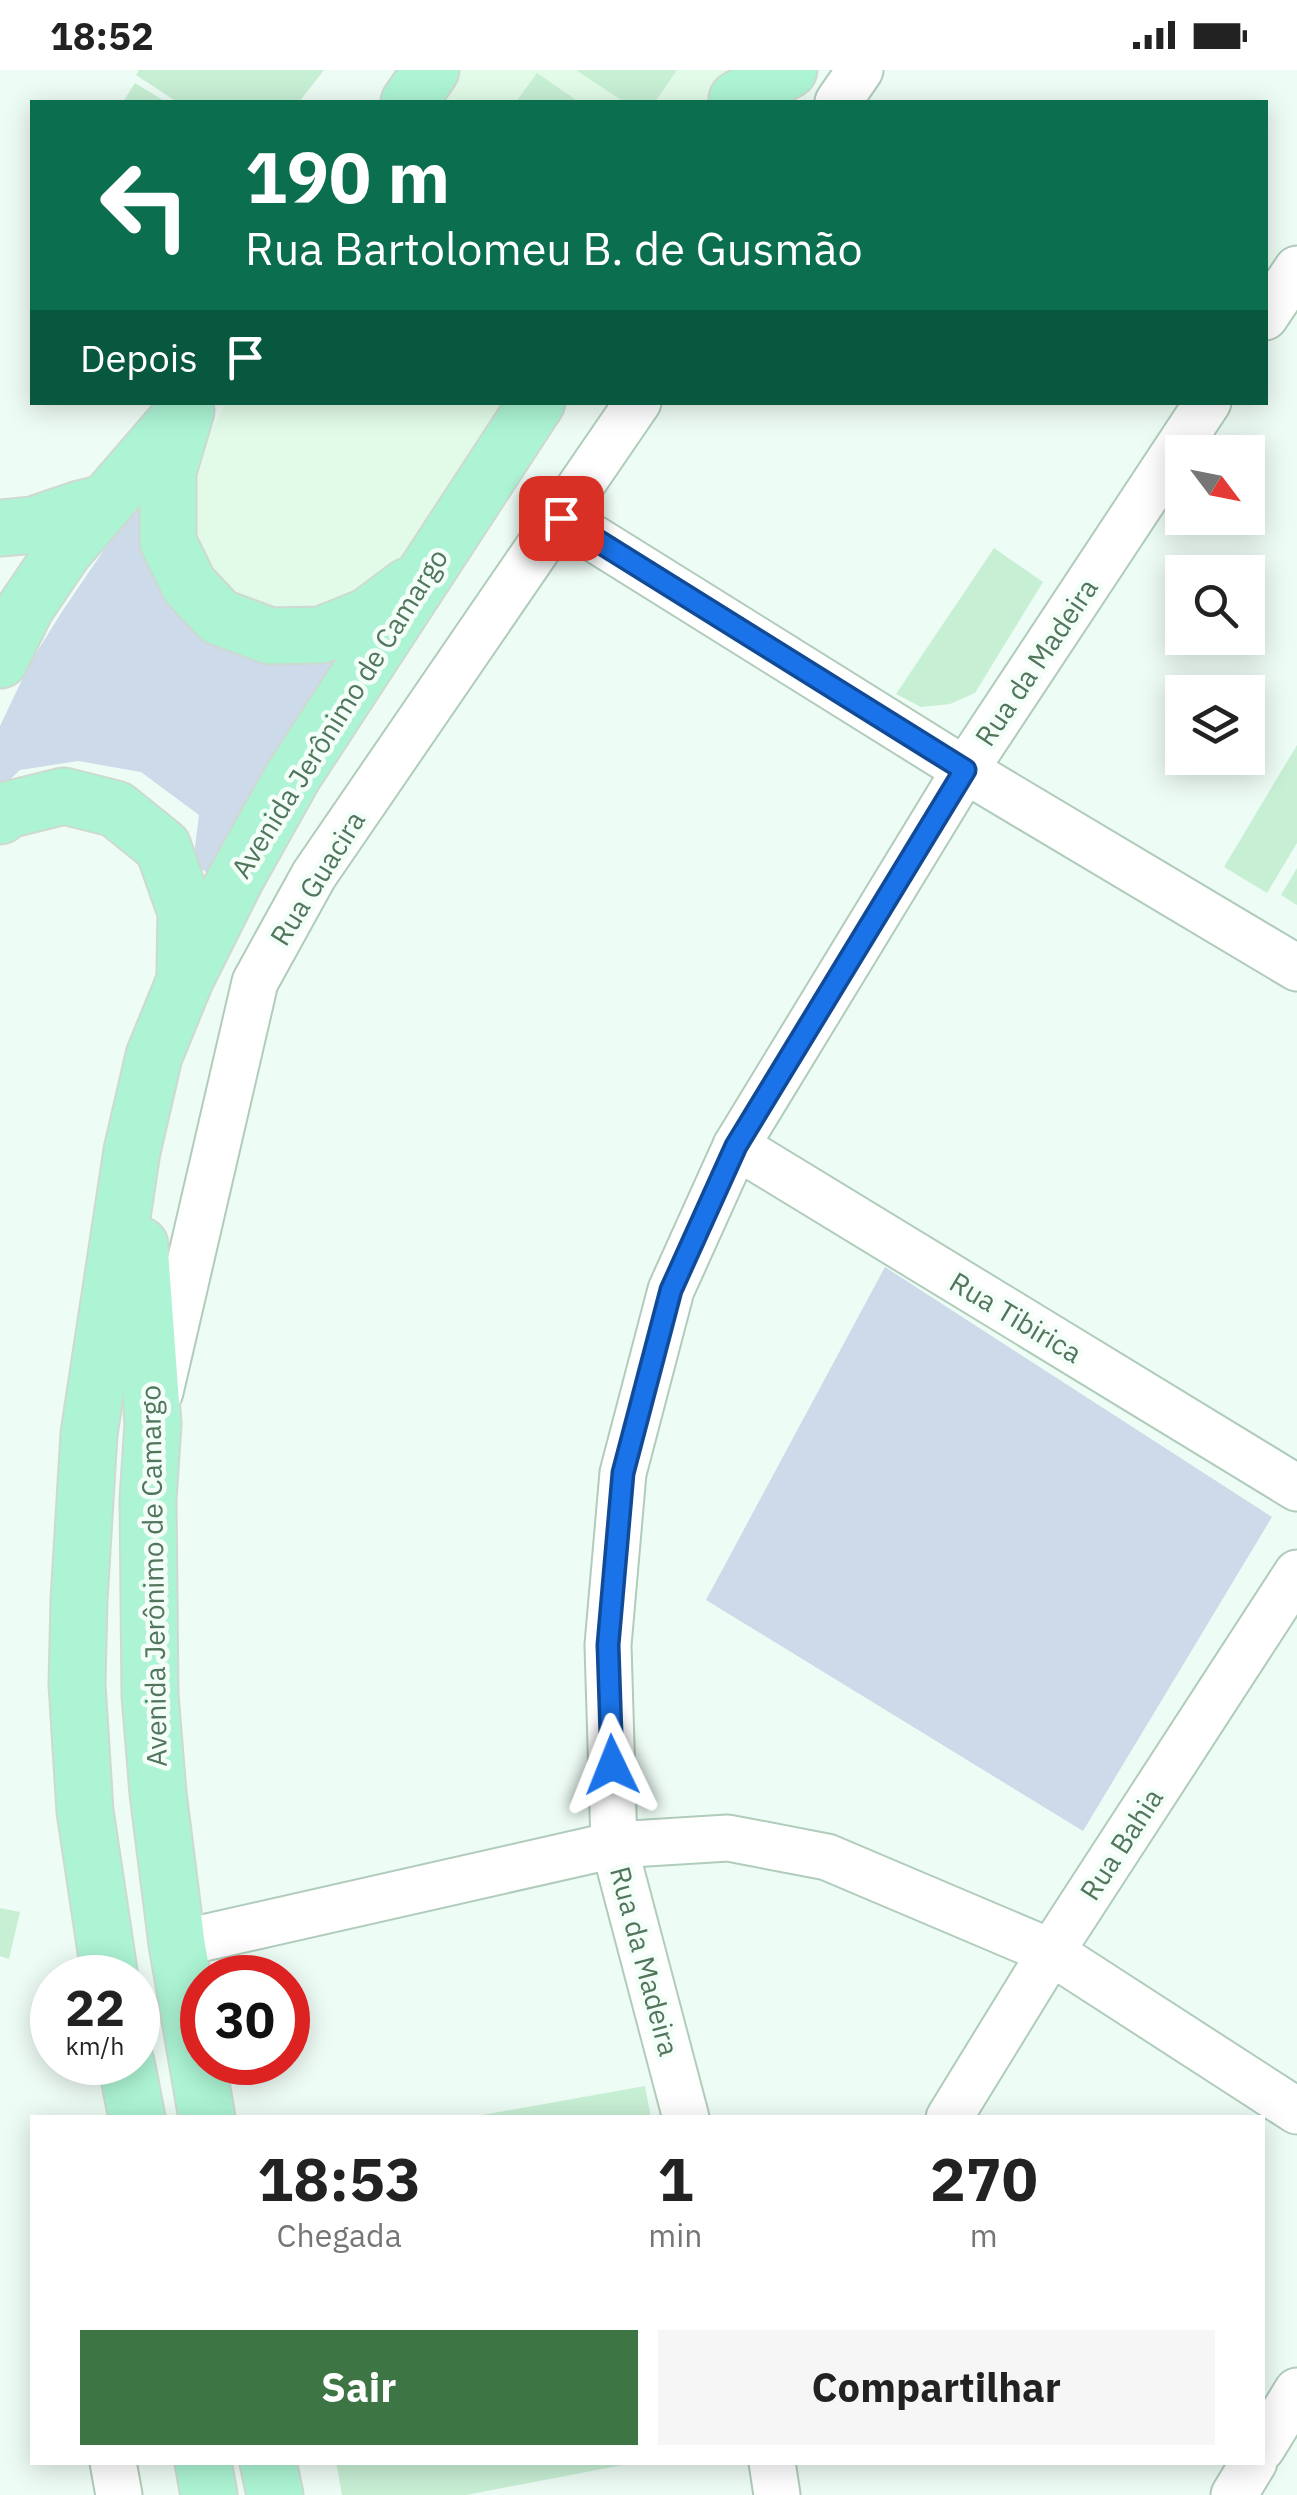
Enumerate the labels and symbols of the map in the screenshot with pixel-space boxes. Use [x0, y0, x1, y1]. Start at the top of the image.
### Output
north arrow [1165, 435, 1265, 535]
pin [519, 476, 604, 561]
street label: Avenida Jerônimo de Camargo [222, 541, 456, 885]
street label: Rua da Madeira [966, 571, 1106, 753]
street label: Rua Guacira [261, 804, 373, 952]
street label: Rua Tibirica [943, 1263, 1089, 1371]
street label: Avenida Jerônimo de Camargo [131, 1385, 175, 1767]
position arrow [560, 1713, 664, 1817]
street label: Rua Bahia [1071, 1781, 1171, 1907]
street label: Rua da Madeira [602, 1862, 688, 2060]
speed limit sign: 30 [180, 1955, 310, 2085]

